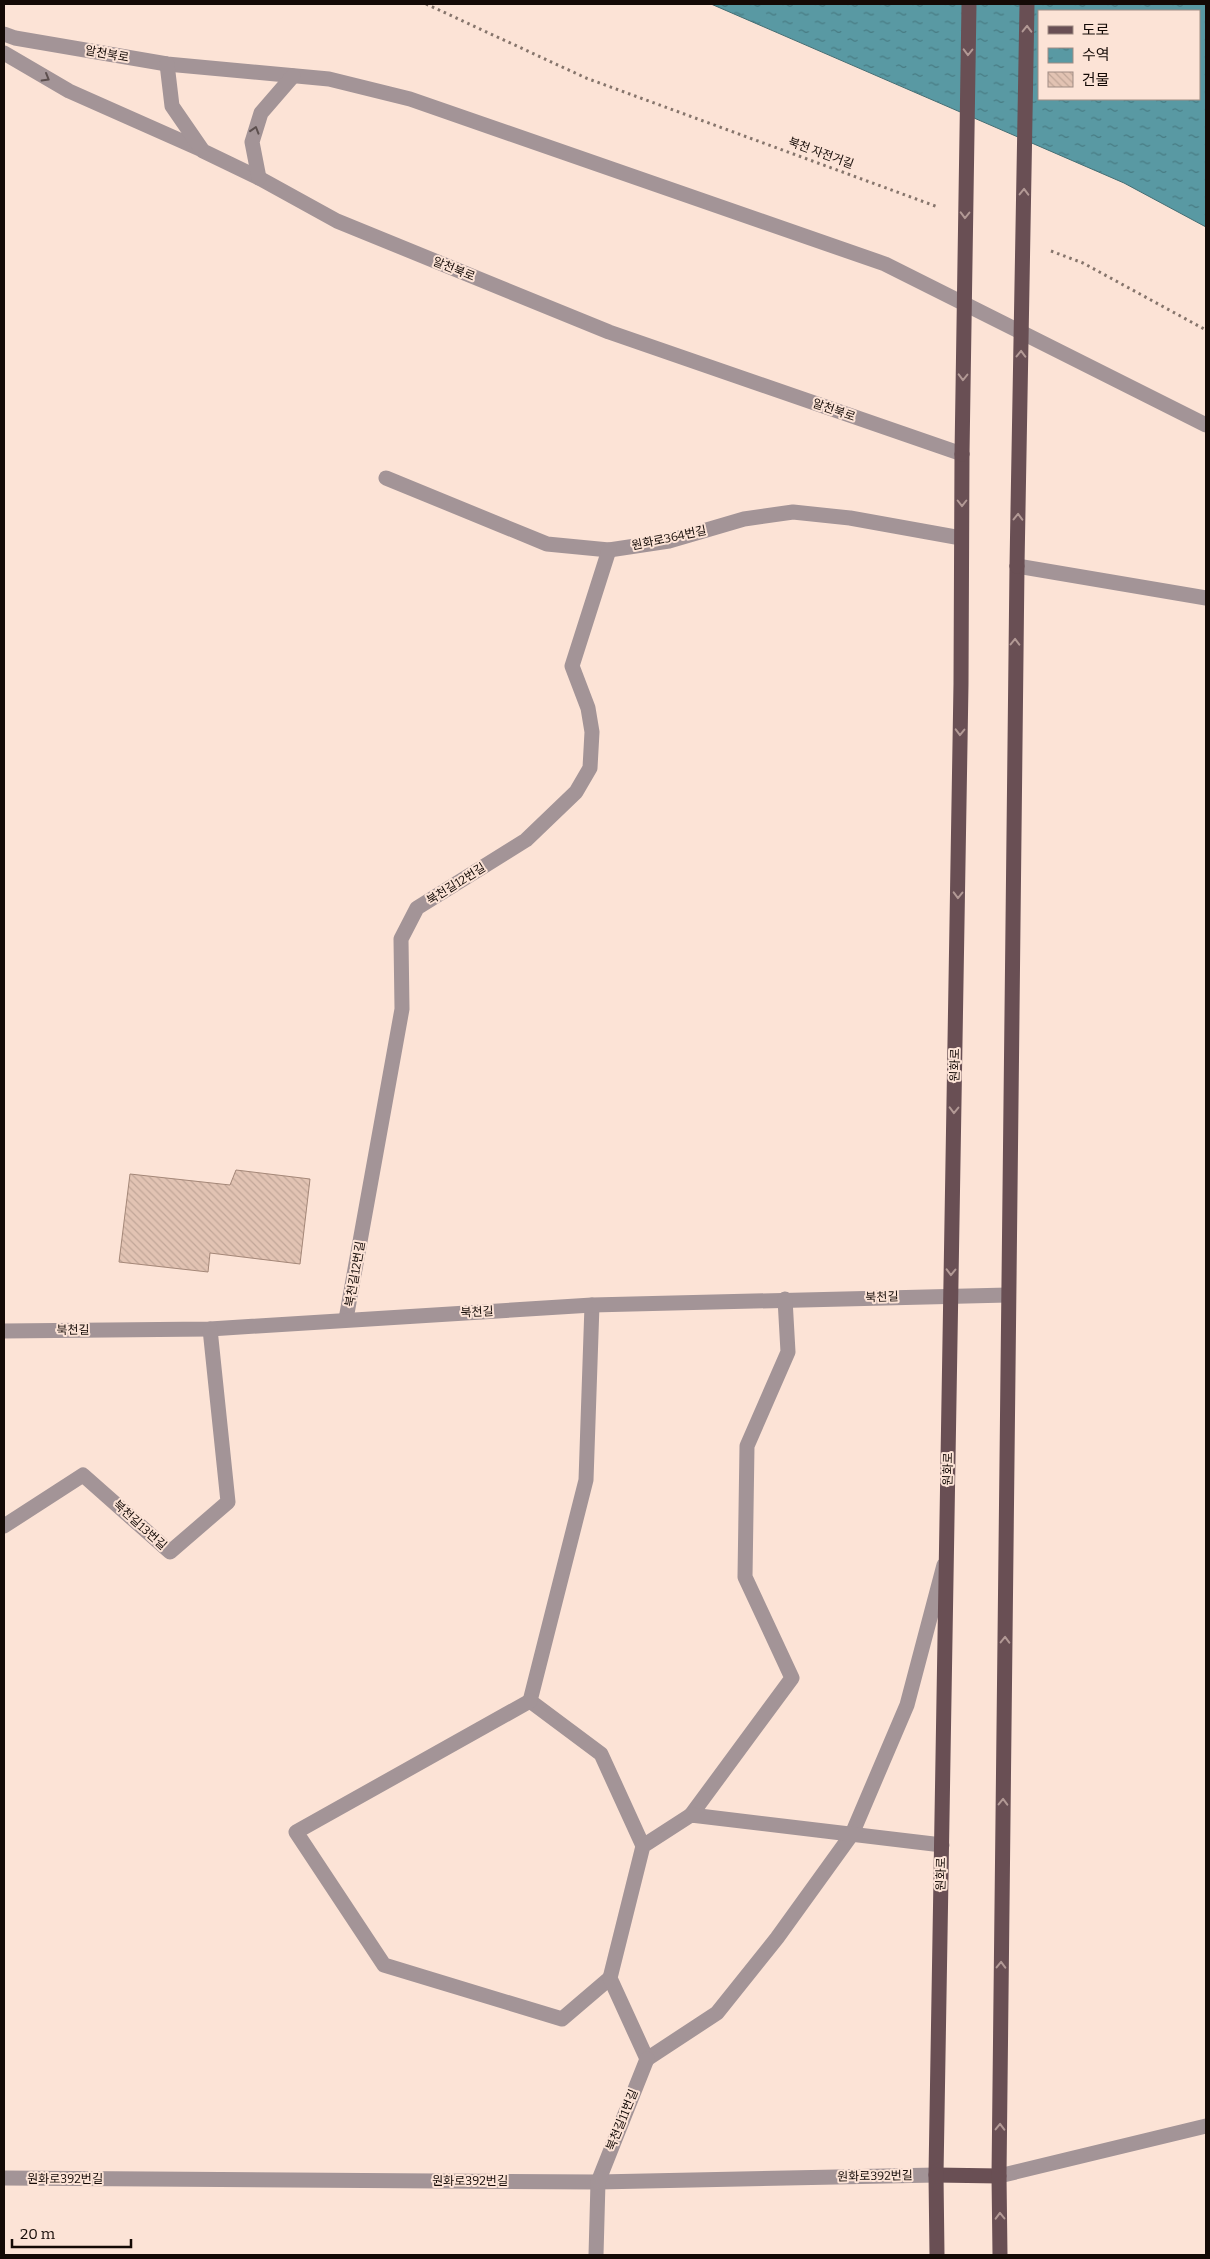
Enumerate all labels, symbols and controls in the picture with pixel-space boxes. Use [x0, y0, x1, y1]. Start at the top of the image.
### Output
legend [1038, 10, 1200, 100]
text: 도로 [1082, 21, 1110, 39]
one-way arrow [1021, 25, 1032, 33]
street label: 알천북로 [84, 43, 130, 65]
text: 수역 [1082, 46, 1110, 64]
one-way arrow [963, 49, 973, 57]
one-way arrow [41, 71, 50, 81]
text: 건물 [1082, 71, 1110, 89]
one-way arrow [250, 126, 260, 135]
street label: 북천 자전거길 [786, 135, 856, 171]
one-way arrow [1018, 188, 1029, 196]
one-way arrow [960, 211, 971, 219]
street label: 알천북로 [431, 254, 477, 284]
one-way arrow [1015, 350, 1026, 358]
one-way arrow [958, 374, 968, 382]
street label: 알천북로 [811, 396, 857, 424]
one-way arrow [957, 500, 967, 507]
one-way arrow [1012, 513, 1023, 521]
street label: 원화로364번길 [630, 523, 708, 553]
one-way arrow [1010, 638, 1020, 646]
one-way arrow [955, 729, 965, 737]
street label: 북천길12번길 [424, 860, 488, 908]
one-way arrow [952, 891, 963, 899]
street label: 원화로 [948, 1048, 962, 1082]
one-way arrow [949, 1106, 959, 1114]
street label: 북천길12번길 [342, 1240, 368, 1308]
one-way arrow [946, 1269, 956, 1277]
street label: 북천길 [865, 1289, 899, 1305]
street label: 북천길 [460, 1304, 494, 1320]
street label: 북천길 [56, 1323, 90, 1337]
street label: 원화로 [941, 1452, 955, 1486]
street label: 북천길13번길 [110, 1497, 170, 1553]
one-way arrow [1000, 1635, 1010, 1643]
one-way arrow [998, 1798, 1008, 1806]
street label: 원화로 [934, 1857, 948, 1891]
one-way arrow [996, 1960, 1006, 1968]
street label: 북천길11번길 [603, 2087, 641, 2153]
one-way arrow [994, 2123, 1005, 2131]
street label: 원화로392번길 [837, 2168, 913, 2184]
street label: 원화로392번길 [27, 2172, 103, 2186]
street label: 원화로392번길 [432, 2174, 508, 2188]
one-way arrow [995, 2211, 1005, 2219]
scale bar [12, 2216, 131, 2248]
text: 20 m [20, 2225, 56, 2243]

